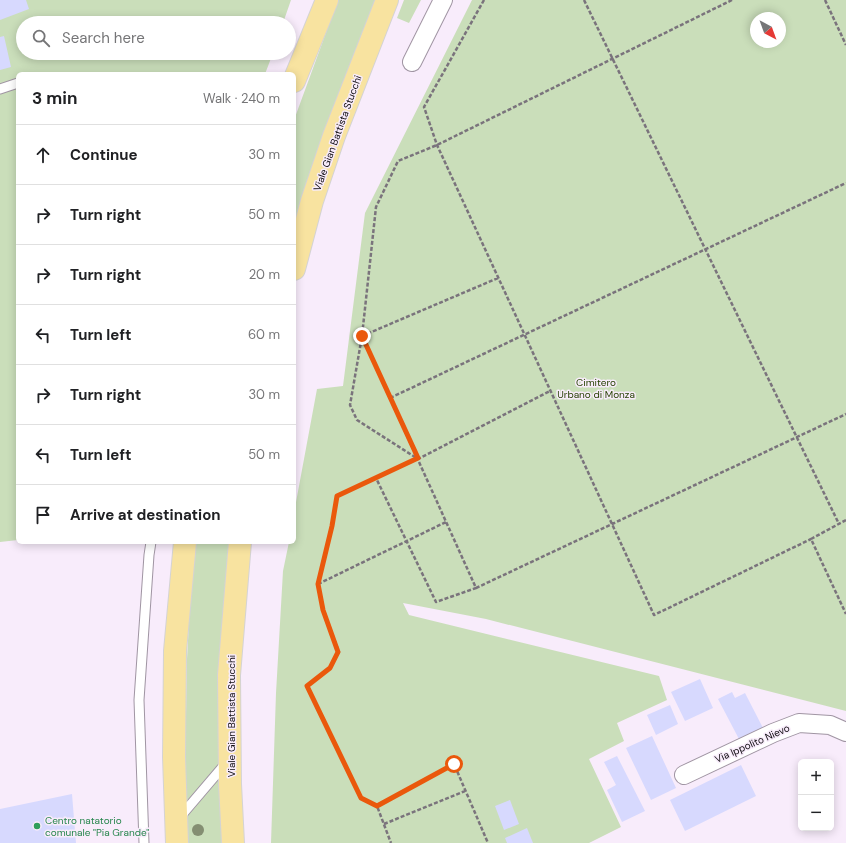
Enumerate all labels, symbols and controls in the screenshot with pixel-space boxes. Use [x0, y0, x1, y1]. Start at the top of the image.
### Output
north arrow [750, 12, 786, 48]
search box [16, 16, 296, 60]
icon: search [30, 27, 52, 49]
text: Search here [62, 28, 145, 48]
street label: Viale Gian Battista Stucchi [310, 73, 365, 193]
text: 3 min [32, 87, 77, 109]
text: Walk · 240 m [203, 90, 280, 107]
icon: ahead [32, 144, 54, 166]
text: Continue [70, 145, 138, 165]
text: 30 m [248, 146, 280, 163]
icon: right [32, 204, 54, 226]
text: Turn right [70, 205, 141, 225]
text: 50 m [248, 206, 280, 223]
icon: right [32, 264, 54, 286]
text: Turn right [70, 265, 141, 285]
text: 20 m [249, 266, 280, 283]
icon: left [32, 324, 54, 346]
text: Turn left [70, 325, 131, 345]
text: 60 m [248, 326, 280, 343]
route end [353, 327, 371, 345]
park label: Cimitero Urbano di Monza [557, 376, 635, 401]
icon: right [32, 384, 54, 406]
text: Turn right [70, 385, 141, 405]
text: 30 m [248, 386, 280, 403]
icon: left [32, 444, 54, 466]
text: Turn left [70, 445, 131, 465]
text: 50 m [248, 446, 280, 463]
icon: arrive [32, 504, 54, 526]
text: Arrive at destination [70, 505, 221, 525]
street label: Viale Gian Battista Stucchi [225, 655, 238, 777]
street label: Via Ippolito Nievo [713, 721, 792, 766]
route start [445, 755, 463, 773]
map controls [798, 759, 834, 831]
button: + [798, 759, 834, 795]
button: − [798, 795, 834, 831]
place label: Centro natatorio comunale "Pia Grande" [45, 814, 149, 839]
marker: Centro natatorio comunale "Pia Grande" [32, 821, 42, 831]

